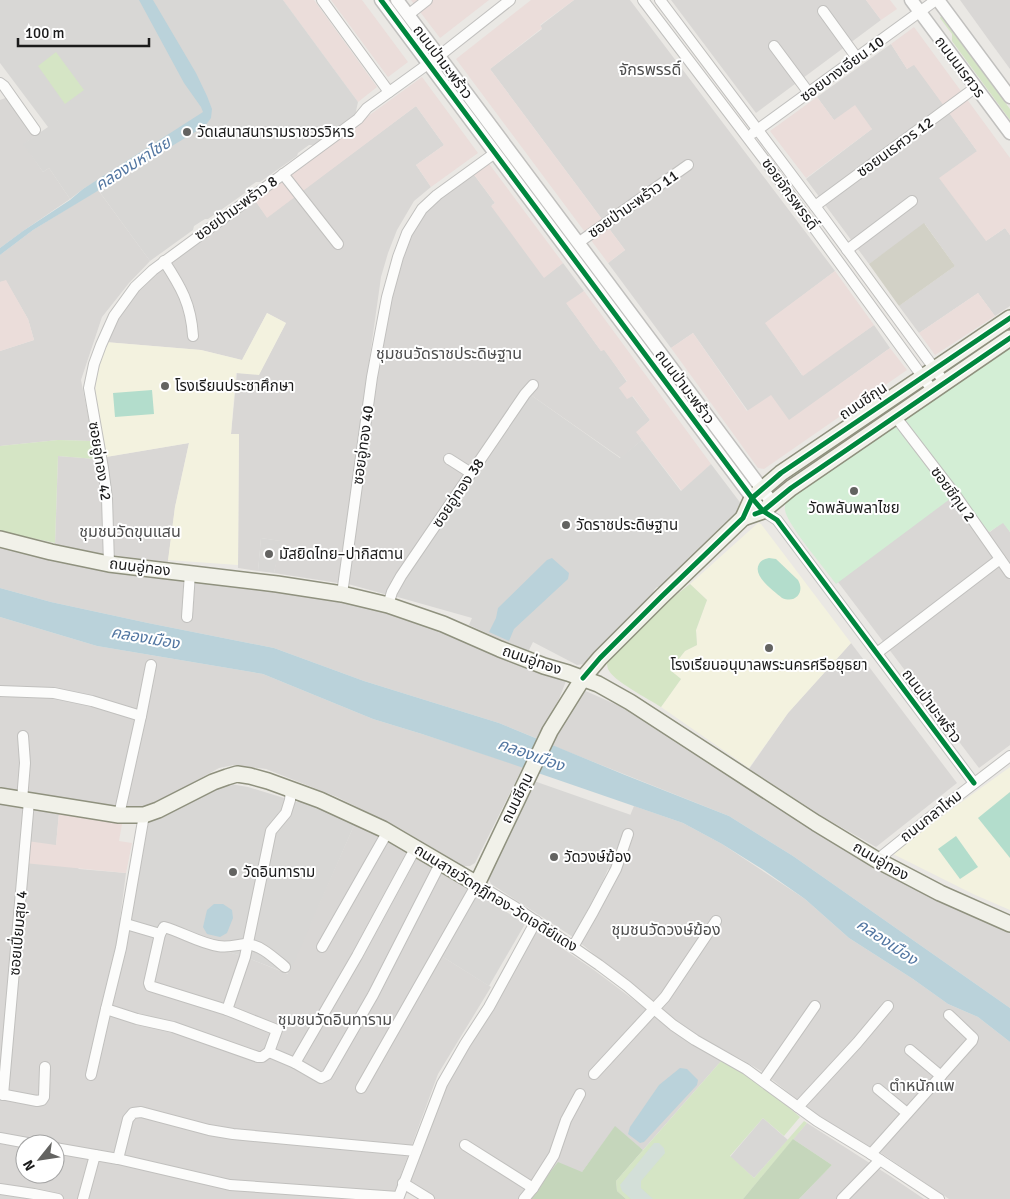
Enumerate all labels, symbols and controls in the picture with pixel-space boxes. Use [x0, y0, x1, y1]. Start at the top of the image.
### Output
scale bar [18, 15, 149, 47]
street label: ถนนป่ามะพร้าว [409, 21, 477, 103]
text: 100 m [25, 24, 65, 42]
street label: ซอยบางเอียน 10 [796, 32, 888, 106]
street label: ถนนนเรศวร [931, 33, 989, 101]
district label: จักรพรรดิ์ [619, 60, 681, 80]
street label: ซอยนเรศวร 12 [853, 113, 937, 181]
place label: วัดเสนาสนารามราชวรวิหาร [197, 123, 354, 141]
marker: วัดเสนาสนารามราชวรวิหาร [181, 126, 193, 138]
water label: คลองมหาไชย [91, 132, 176, 195]
street label: ซอยจักรพรรดิ์ [758, 154, 822, 233]
street label: ซอยป่ามะพร้าว 11 [584, 166, 682, 242]
street label: ซอยป่ามะพร้าว 8 [191, 172, 281, 244]
district label: ชุมชนวัดราชประดิษฐาน [376, 344, 522, 364]
street label: ถนนป่ามะพร้าว [651, 346, 719, 428]
place label: โรงเรียนประชาศึกษา [175, 377, 294, 395]
street label: ถนนชีกุน [836, 378, 890, 424]
marker: โรงเรียนประชาศึกษา [159, 380, 171, 392]
street label: ซอยอู่ทอง 40 [349, 404, 377, 486]
street label: ซอยอู่ทอง 42 [85, 420, 115, 502]
street label: ซอยอู่ทอง 38 [428, 455, 488, 531]
street label: ซอยชีกุน 2 [927, 463, 979, 525]
marker: วัดพลับพลาไชย [848, 485, 860, 497]
place label: วัดพลับพลาไชย [808, 499, 900, 517]
place label: วัดราชประดิษฐาน [576, 516, 678, 534]
marker: วัดราชประดิษฐาน [560, 519, 572, 531]
district label: ชุมชนวัดขุนแสน [79, 522, 181, 542]
place label: มัสยิดไทย–ปากิสตาน [279, 545, 403, 563]
marker: มัสยิดไทย–ปากิสตาน [263, 548, 275, 560]
street label: ถนนอู่ทอง [108, 554, 172, 580]
water label: คลองเมือง [109, 622, 182, 654]
street label: ถนนอู่ทอง [500, 641, 564, 679]
marker: โรงเรียนอนุบาลพระนครศรีอยุธยา [763, 642, 775, 654]
place label: โรงเรียนอนุบาลพระนครศรีอยุธยา [670, 656, 868, 674]
street label: ถนนป่ามะพร้าว [898, 665, 966, 747]
water label: คลองเมือง [495, 734, 568, 777]
street label: ถนนชีกุน [497, 770, 537, 826]
street label: ถนนกลาโหม [896, 786, 966, 846]
street label: ถนนอู่ทอง [850, 838, 912, 884]
street label: ถนนสายวัดกุฎีทอง-วัดเจดีย์แดง [411, 840, 581, 956]
place label: วัดวงษ์ฆ้อง [564, 848, 631, 866]
marker: วัดวงษ์ฆ้อง [548, 851, 560, 863]
place label: วัดอินทาราม [243, 863, 315, 881]
marker: วัดอินทาราม [227, 866, 239, 878]
street label: ซอยเปี่ยมสุข 4 [3, 889, 31, 976]
water label: คลองเมือง [853, 914, 922, 970]
district label: ชุมชนวัดวงษ์ฆ้อง [611, 920, 721, 940]
district label: ชุมชนวัดอินทาราม [278, 1010, 392, 1030]
district label: ตำหนักแพ [889, 1076, 955, 1096]
north arrow [15, 1134, 65, 1184]
text: N [19, 1157, 39, 1174]

